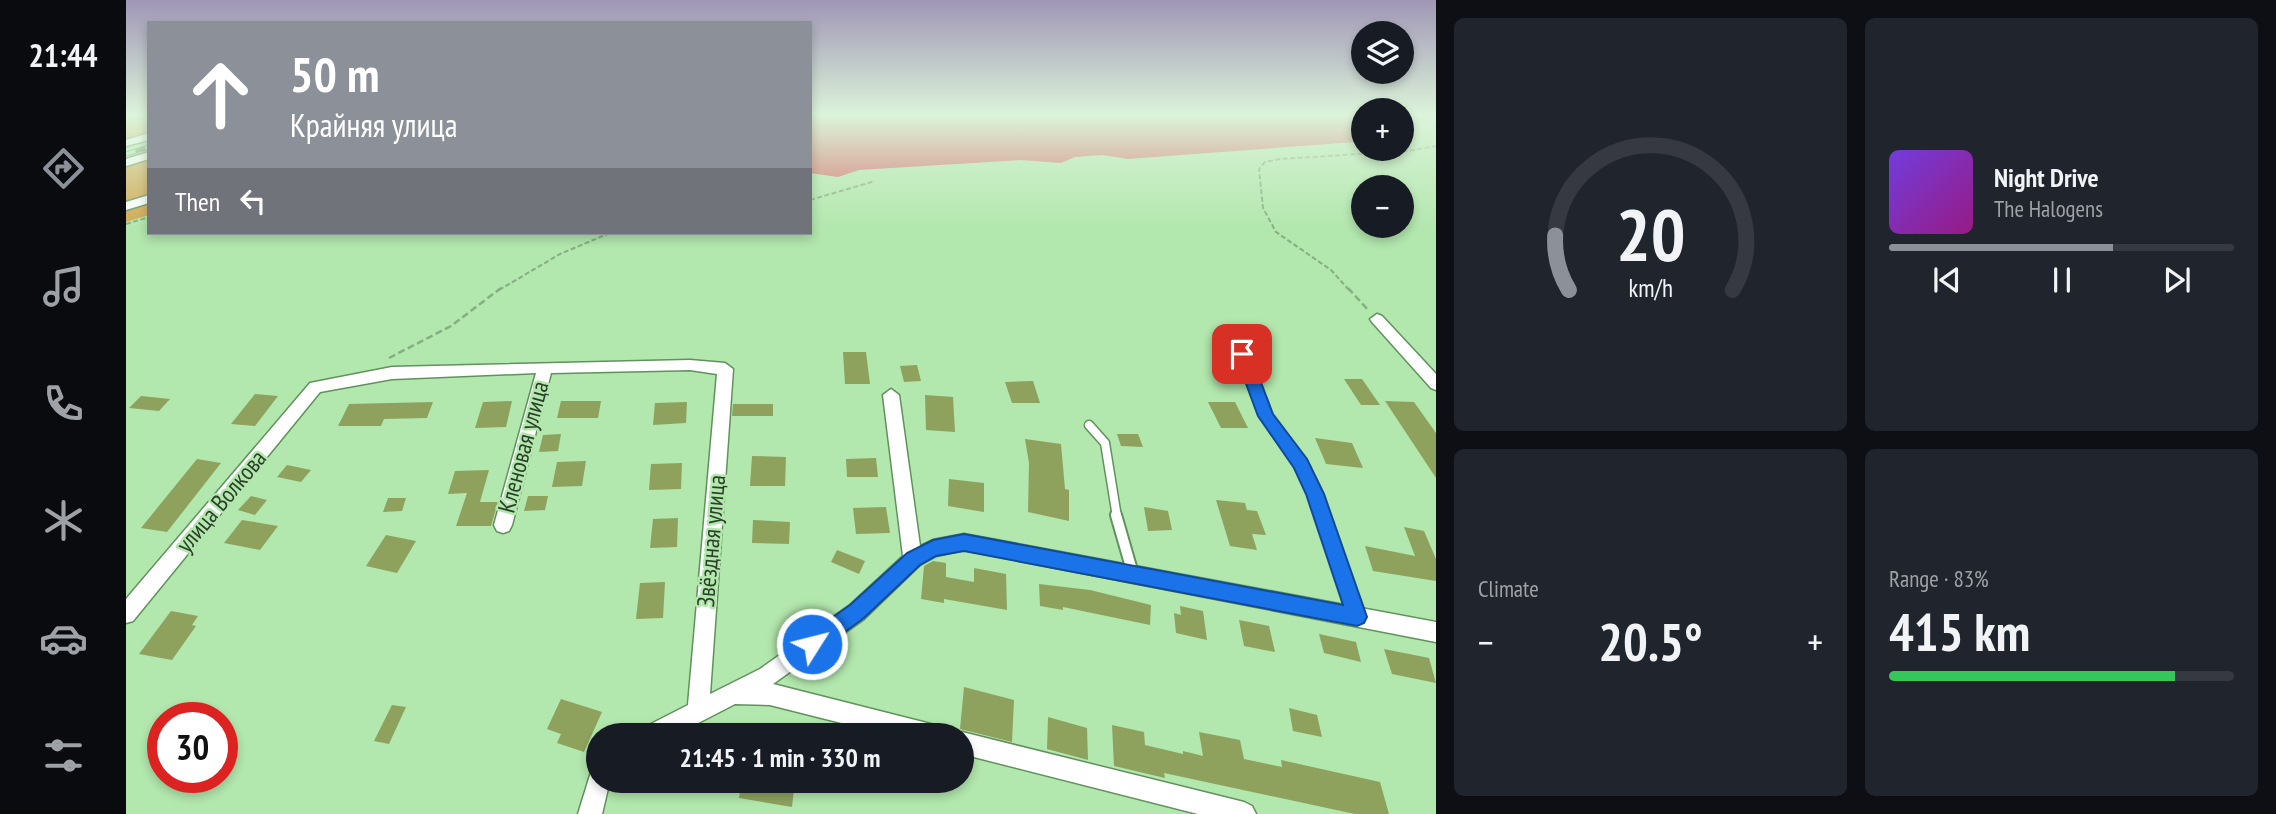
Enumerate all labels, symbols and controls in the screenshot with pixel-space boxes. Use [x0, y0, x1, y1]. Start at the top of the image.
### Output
map controls [1351, 21, 1414, 238]
button: layers [1351, 21, 1414, 84]
text: 21:44 [28, 34, 98, 76]
text: 50 m [290, 42, 379, 106]
icon: ahead [175, 49, 266, 140]
button: + [1351, 98, 1414, 161]
text: Крайняя улица [290, 104, 457, 146]
icon: directions [39, 144, 88, 193]
text: Night Drive [1994, 161, 2099, 194]
button: − [1351, 175, 1414, 238]
icon: left [234, 182, 272, 220]
text: Then [175, 185, 220, 218]
text: 20 [1616, 187, 1685, 281]
text: The Halogens [1994, 194, 2103, 223]
icon: previous [1928, 261, 1966, 299]
icon: pause [2043, 261, 2081, 299]
icon: next [2158, 261, 2196, 299]
icon: music [39, 262, 88, 311]
text: km/h [1628, 272, 1673, 304]
pin [1212, 324, 1272, 384]
icon: arrive [1223, 335, 1261, 373]
street label: Кленовая улица [491, 378, 555, 516]
icon: phone [39, 379, 88, 428]
street label: улица Волкова [169, 443, 273, 559]
street label: Звёздная улица [690, 474, 732, 608]
icon: climate [39, 496, 88, 545]
text: Range · 83% [1889, 564, 1989, 593]
text: Climate [1478, 574, 1539, 603]
text: 415 km [1889, 598, 2030, 665]
position arrow [775, 607, 849, 681]
text: 20.5° [1598, 608, 1703, 675]
icon: car [39, 614, 88, 663]
text: − [1478, 617, 1494, 666]
text: + [1807, 617, 1823, 666]
speed limit sign: 30 [147, 702, 238, 793]
icon: filters [39, 731, 88, 780]
text: 21:45 · 1 min · 330 m [680, 741, 880, 774]

